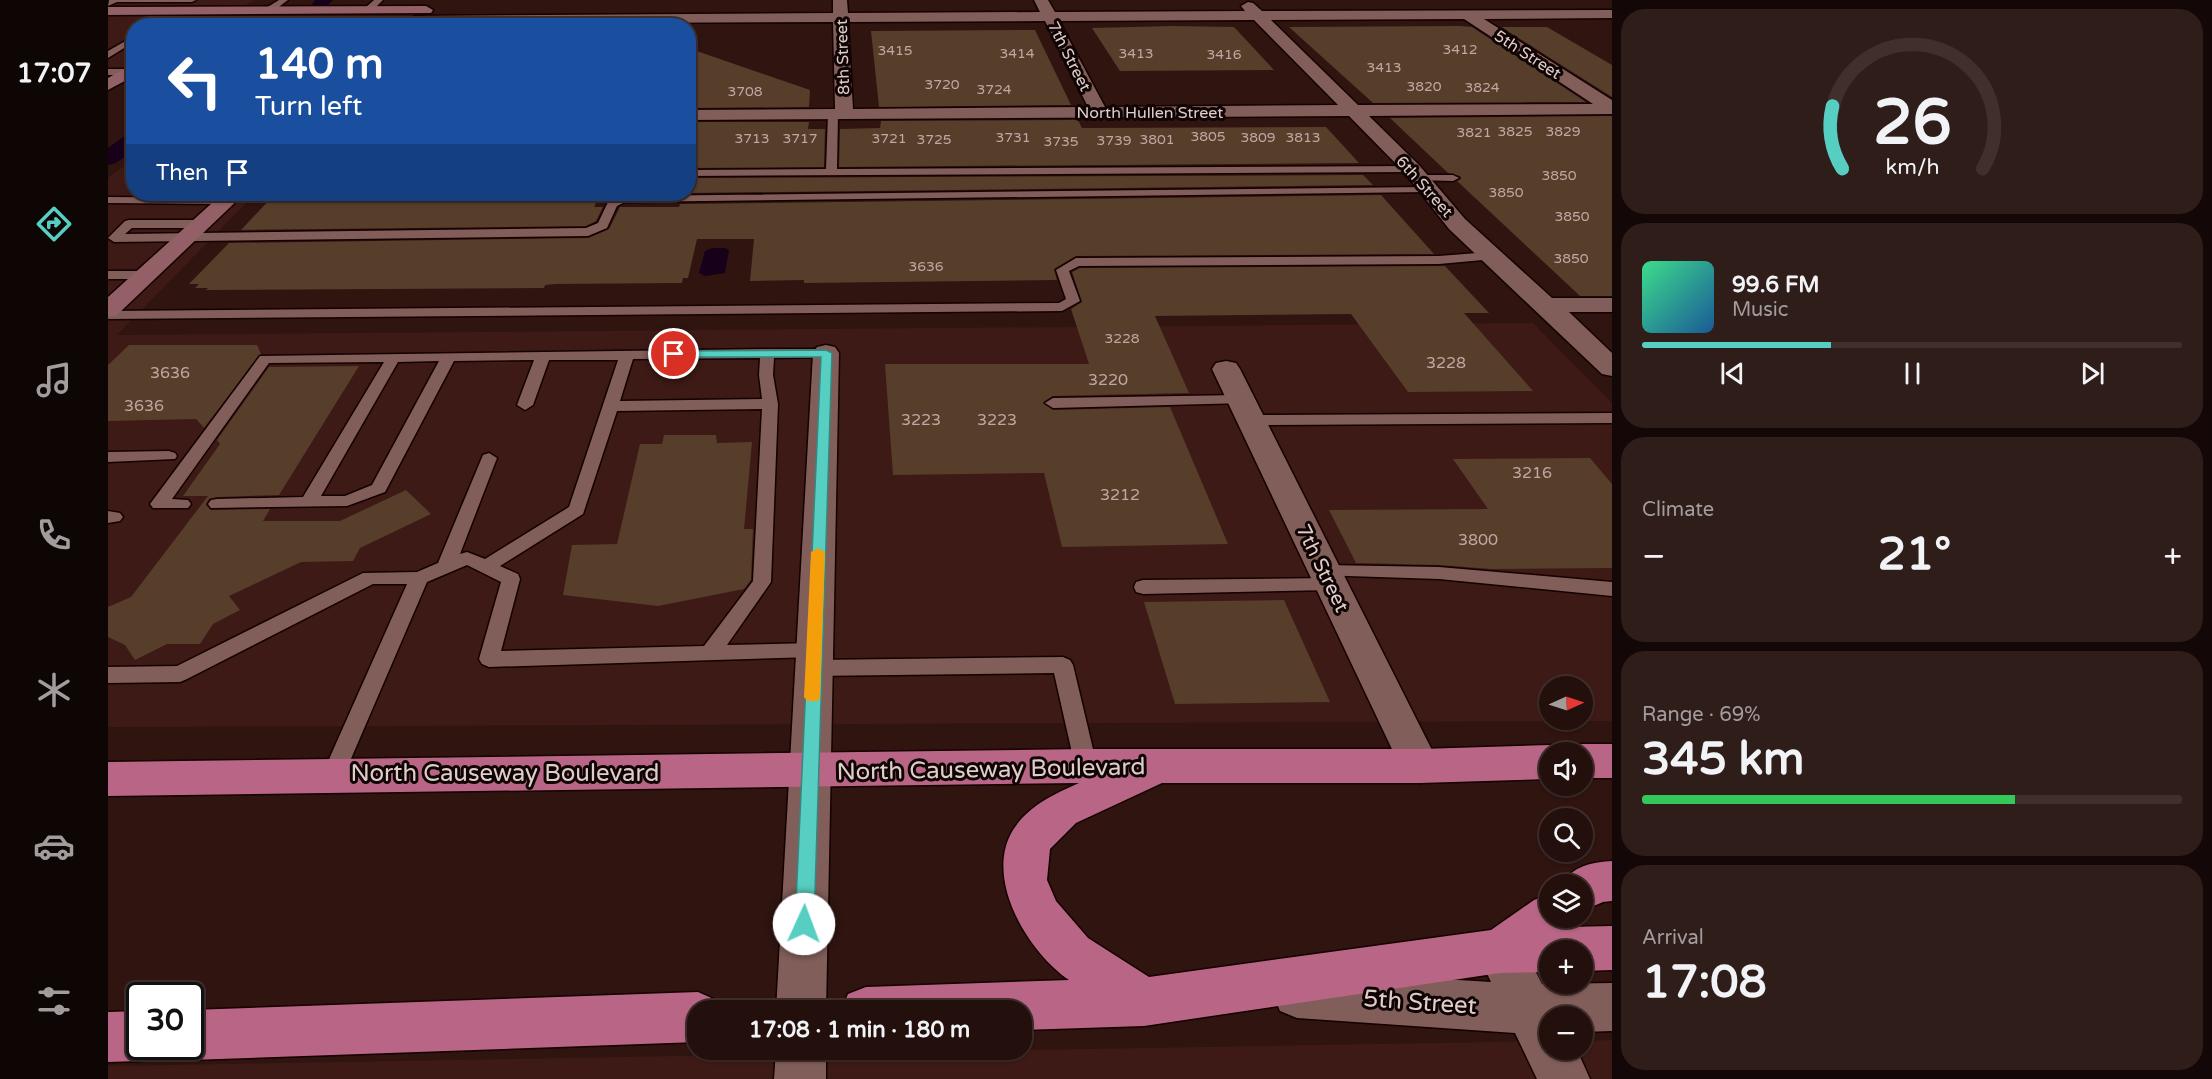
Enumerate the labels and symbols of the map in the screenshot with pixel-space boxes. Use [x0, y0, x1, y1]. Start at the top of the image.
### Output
street label: 7th Street [1043, 18, 1095, 95]
street label: 8th Street [832, 19, 854, 95]
street label: 5th Street [1490, 26, 1565, 84]
house number: 3412 [1442, 41, 1478, 58]
house number: 3415 [877, 42, 913, 59]
house number: 3414 [999, 45, 1035, 62]
house number: 3413 [1118, 45, 1154, 62]
house number: 3416 [1206, 46, 1242, 63]
house number: 3413 [1366, 59, 1402, 76]
house number: 3720 [924, 76, 960, 93]
house number: 3820 [1406, 78, 1442, 95]
house number: 3824 [1464, 79, 1500, 96]
house number: 3724 [976, 81, 1012, 98]
house number: 3708 [727, 83, 763, 100]
street label: North Hullen Street [1077, 103, 1223, 123]
house number: 3825 [1497, 123, 1533, 140]
house number: 3829 [1545, 123, 1581, 140]
house number: 3821 [1456, 124, 1492, 141]
house number: 3805 [1190, 128, 1226, 145]
house number: 3731 [995, 129, 1031, 146]
house number: 3809 [1240, 129, 1276, 146]
house number: 3813 [1285, 129, 1321, 146]
house number: 3713 [734, 130, 770, 147]
house number: 3717 [782, 130, 818, 147]
house number: 3721 [871, 130, 907, 147]
house number: 3725 [916, 131, 952, 148]
house number: 3801 [1139, 131, 1175, 148]
house number: 3739 [1096, 132, 1132, 149]
house number: 3735 [1043, 133, 1079, 150]
street label: 6th Street [1391, 152, 1457, 222]
house number: 3850 [1541, 167, 1577, 184]
house number: 3850 [1488, 184, 1524, 201]
house number: 3850 [1554, 208, 1590, 225]
house number: 3850 [1553, 250, 1589, 267]
house number: 3636 [908, 258, 944, 275]
pin [648, 328, 699, 379]
house number: 3228 [1104, 330, 1140, 347]
house number: 3228 [1426, 353, 1466, 373]
house number: 3636 [150, 363, 190, 383]
house number: 3220 [1088, 370, 1128, 390]
house number: 3636 [124, 396, 164, 416]
house number: 3223 [901, 410, 941, 430]
house number: 3223 [977, 410, 1017, 430]
house number: 3216 [1512, 463, 1552, 483]
house number: 3212 [1100, 485, 1140, 505]
street label: 7th Street [1291, 521, 1354, 617]
house number: 3800 [1458, 530, 1498, 550]
north arrow [1539, 676, 1593, 730]
street label: North Causeway Boulevard [836, 752, 1146, 787]
street label: North Causeway Boulevard [351, 759, 659, 788]
position arrow [772, 892, 836, 956]
speed limit sign: 30 [126, 982, 204, 1060]
street label: 5th Street [1362, 984, 1478, 1021]

